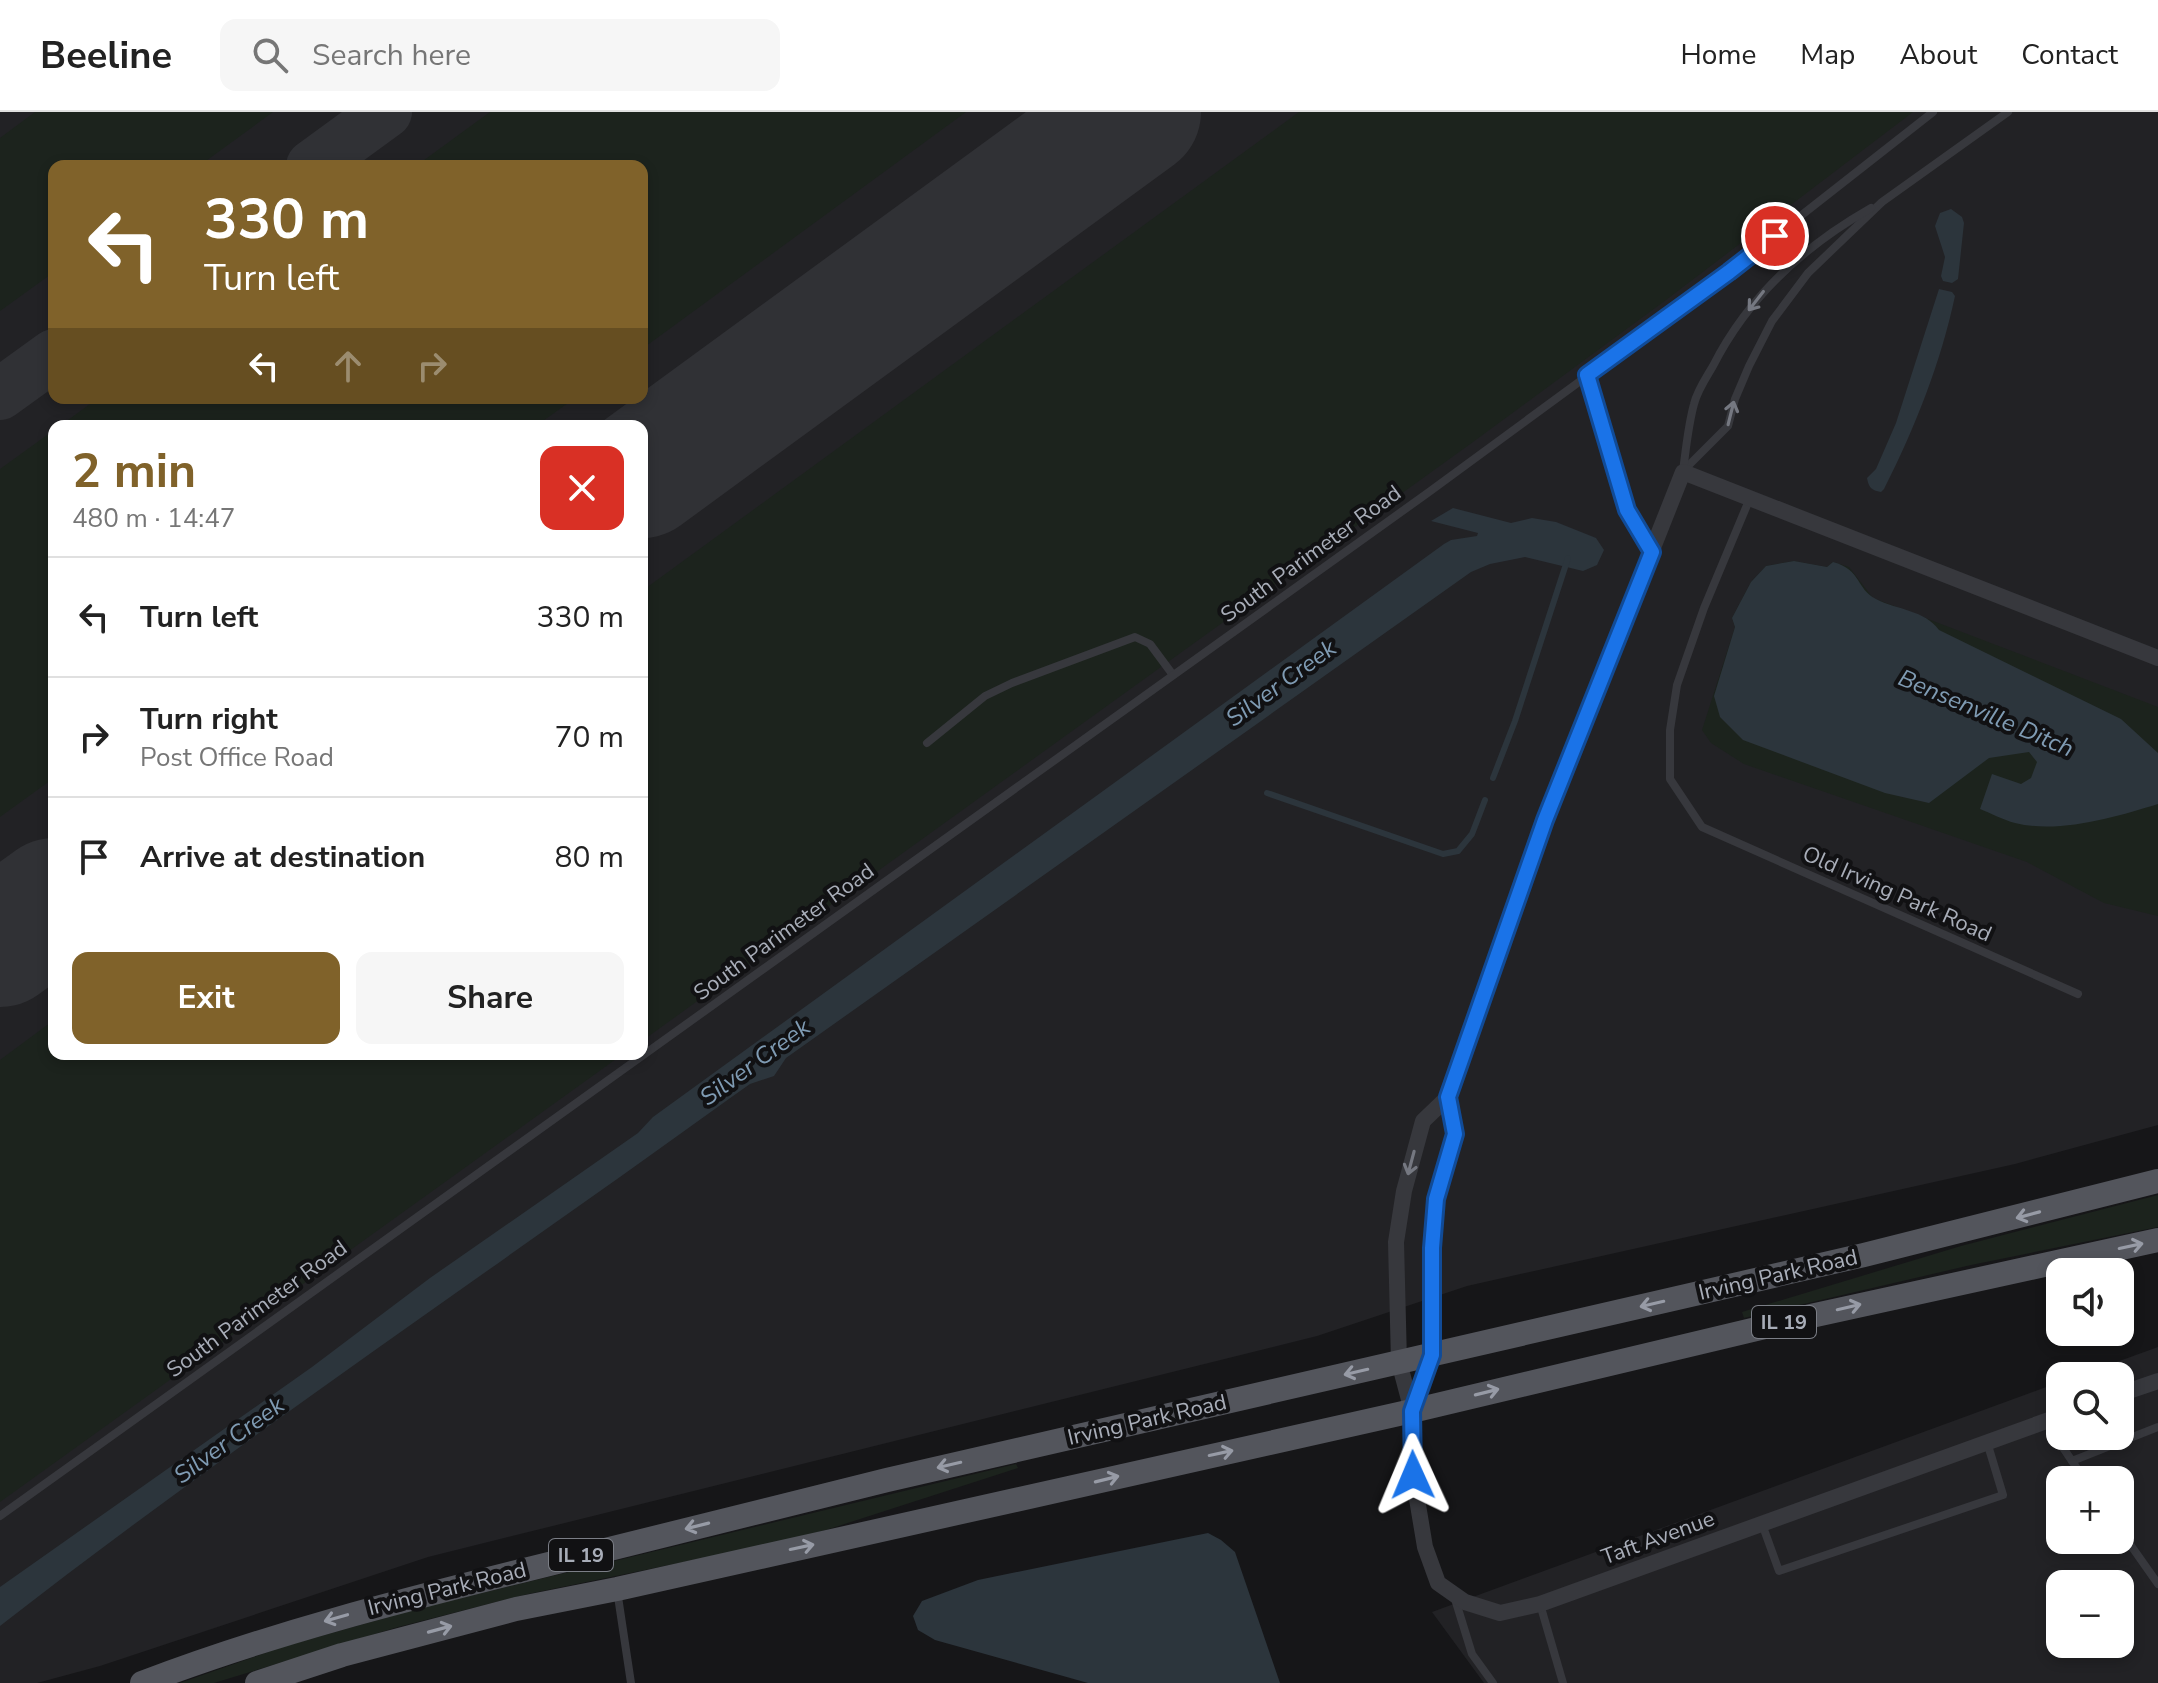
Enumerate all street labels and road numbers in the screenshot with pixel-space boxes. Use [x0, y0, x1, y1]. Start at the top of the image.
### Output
street label: South Parimeter Road [1215, 478, 1407, 630]
street label: Old Irving Park Road [1798, 839, 1996, 949]
street label: South Parimeter Road [688, 856, 880, 1008]
street label: South Parimeter Road [161, 1233, 353, 1385]
street label: Irving Park Road [1695, 1242, 1861, 1308]
road number: IL 19 [1752, 1306, 1816, 1338]
street label: Irving Park Road [1064, 1387, 1230, 1453]
street label: Taft Avenue [1597, 1504, 1719, 1572]
road number: IL 19 [549, 1539, 613, 1571]
street label: Irving Park Road [365, 1555, 529, 1623]

